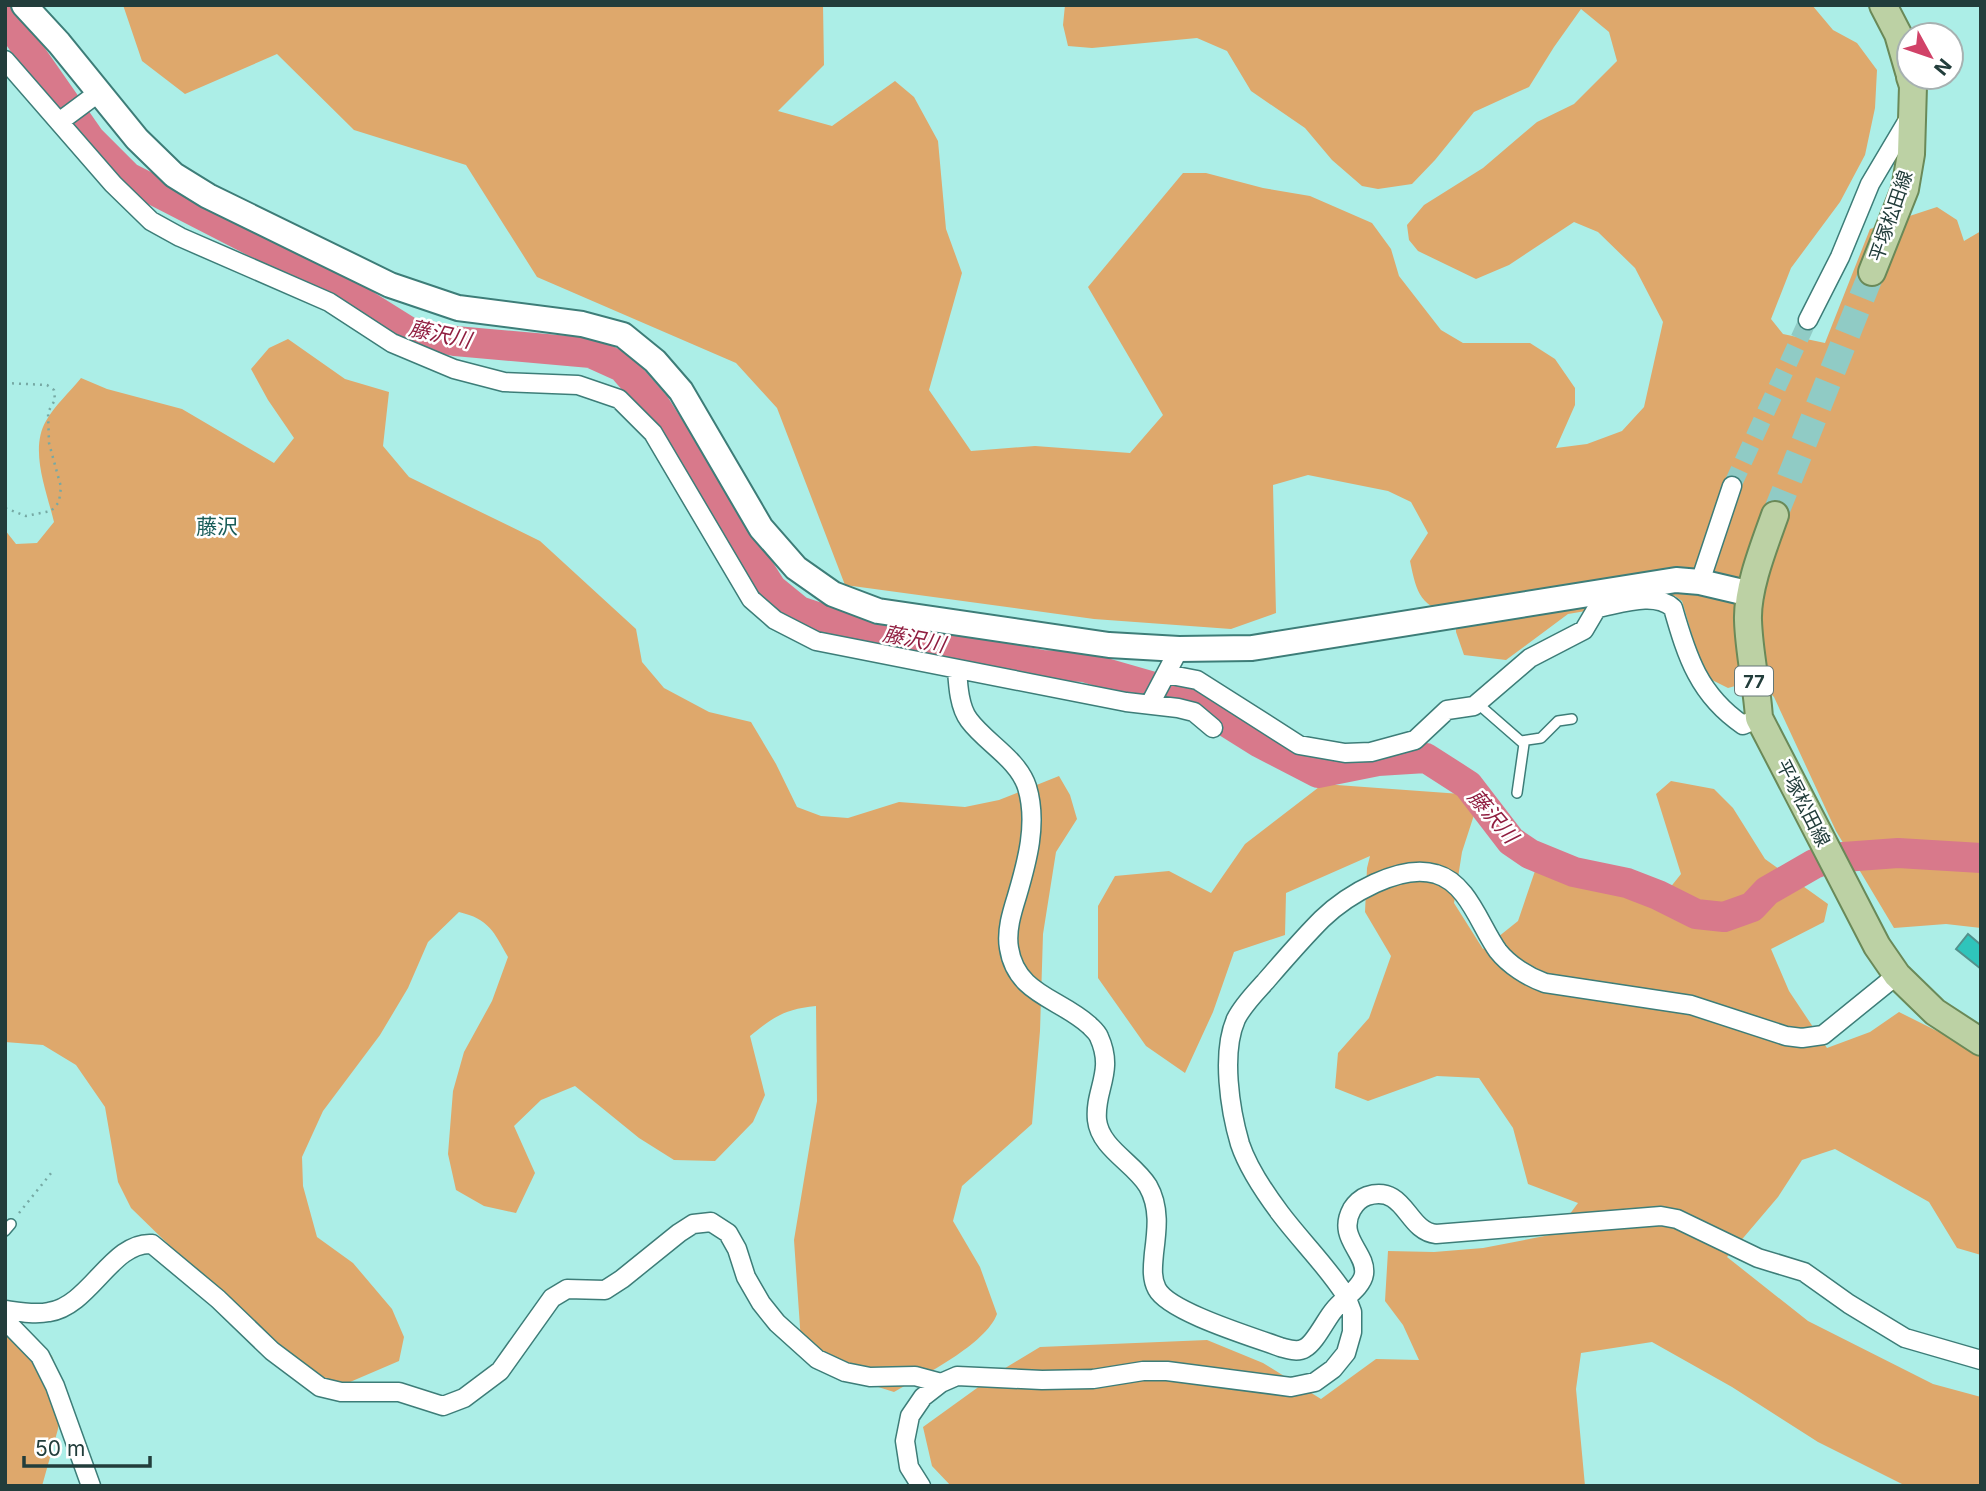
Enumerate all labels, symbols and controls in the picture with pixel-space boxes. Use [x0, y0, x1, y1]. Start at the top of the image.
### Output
north arrow [1895, 21, 1965, 91]
text: N [1929, 54, 1956, 80]
street label: 平塚松田線 [1865, 167, 1917, 265]
water label: 藤沢川 [407, 315, 475, 353]
district label: 藤沢 [196, 514, 238, 539]
water label: 藤沢川 [881, 621, 949, 658]
road number: 77 [1735, 666, 1773, 696]
street label: 平塚松田線 [1771, 755, 1835, 851]
water label: 藤沢川 [1463, 784, 1524, 849]
scale bar [24, 1424, 150, 1468]
text: 50 m [35, 1436, 85, 1461]

